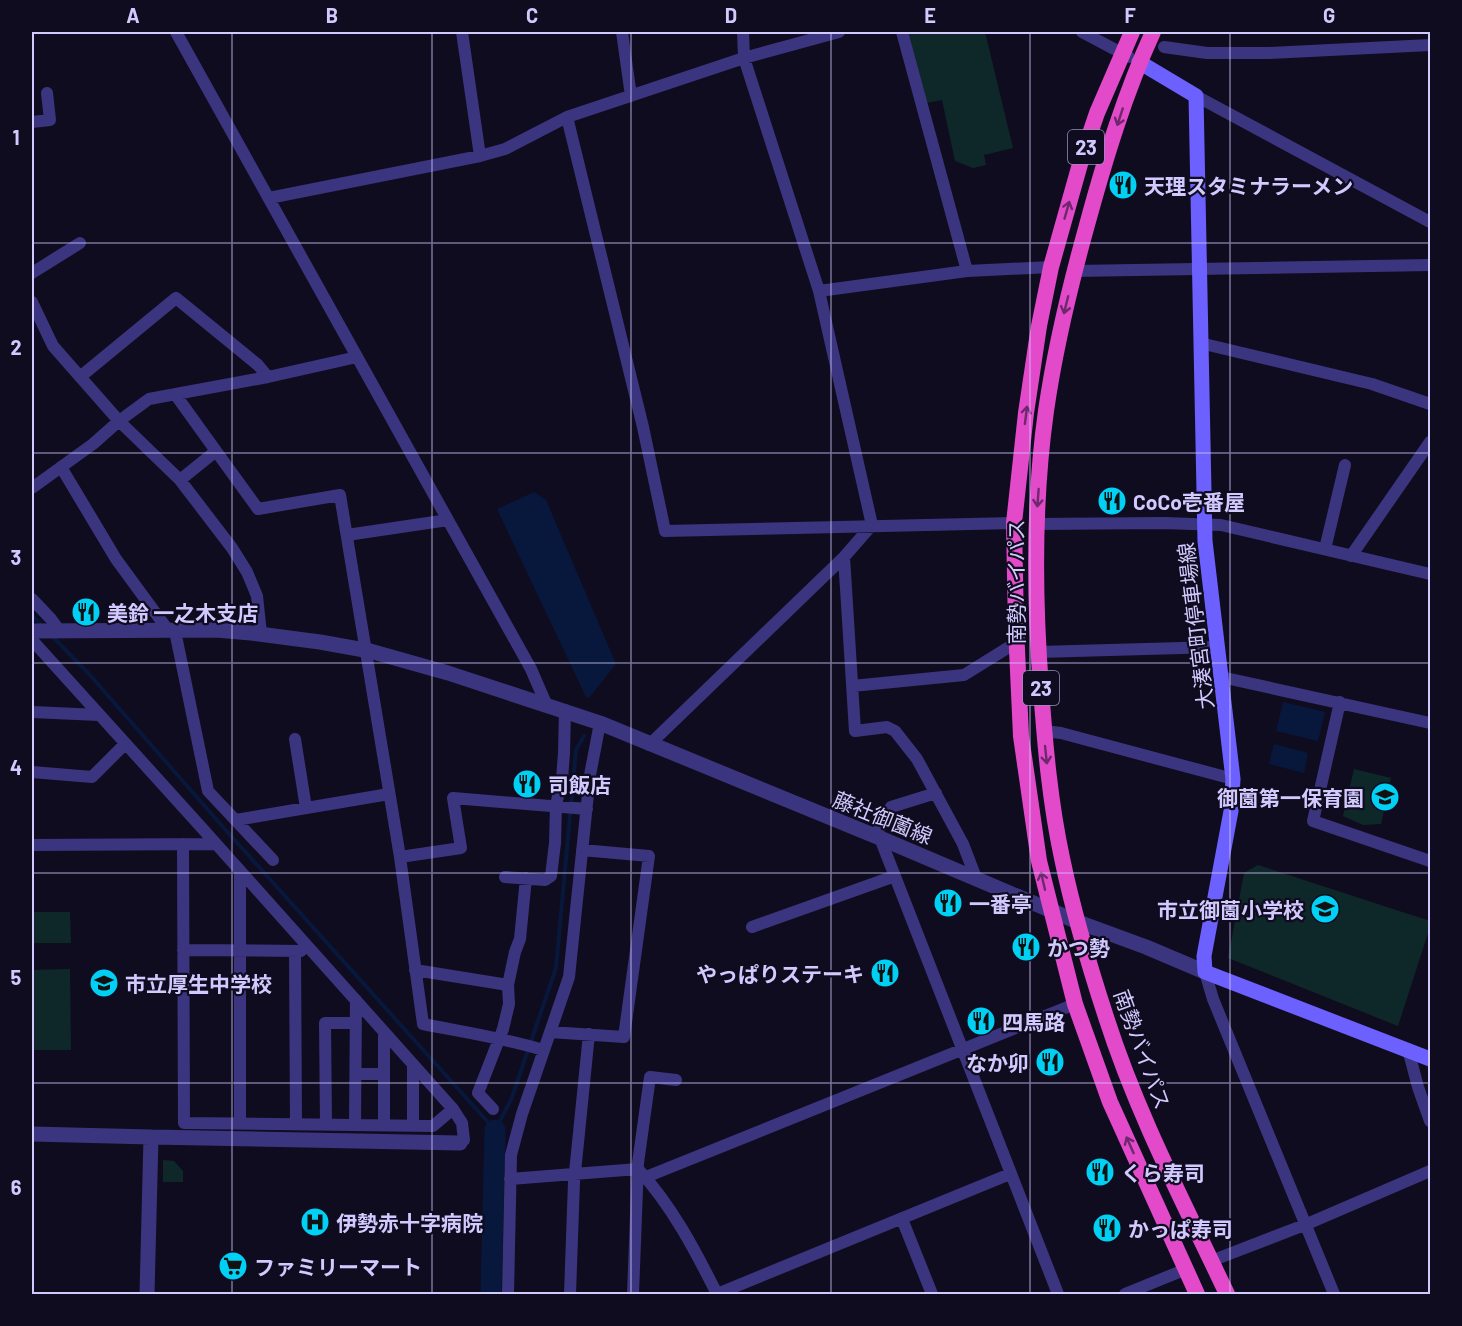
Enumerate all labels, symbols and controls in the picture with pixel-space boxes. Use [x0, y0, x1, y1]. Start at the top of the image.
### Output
text: A [126, 3, 140, 27]
text: B [326, 3, 338, 27]
text: C [526, 3, 538, 27]
text: D [725, 3, 737, 27]
text: E [924, 3, 936, 27]
text: F [1124, 3, 1136, 27]
text: G [1323, 3, 1335, 27]
one-way arrow [1113, 108, 1124, 126]
text: 1 [12, 125, 20, 149]
road number: 23 [1068, 130, 1104, 164]
restaurant icon: 天理スタミナラーメン [1107, 169, 1139, 201]
place label: 天理スタミナラーメン [1144, 173, 1353, 198]
one-way arrow [1062, 201, 1073, 220]
one-way arrow [1060, 295, 1072, 314]
text: 2 [10, 335, 22, 359]
one-way arrow [1021, 406, 1032, 426]
restaurant icon: CoCo壱番屋 [1096, 485, 1128, 517]
one-way arrow [1032, 487, 1043, 507]
place label: CoCo壱番屋 [1133, 489, 1245, 514]
street label: 南勢バイパス [1003, 519, 1028, 645]
street label: 大湊宮町停車場線 [1172, 541, 1218, 711]
text: 3 [11, 545, 21, 569]
restaurant icon: 美鈴 一之木支店 [70, 596, 102, 628]
place label: 美鈴 一之木支店 [107, 600, 258, 625]
road number: 23 [1023, 671, 1059, 705]
one-way arrow [1041, 745, 1052, 765]
text: 4 [10, 755, 22, 779]
restaurant icon: 司飯店 [511, 768, 543, 800]
place label: 司飯店 [548, 772, 611, 797]
school or university icon: 御薗第一保育園 [1369, 781, 1401, 813]
place label: 御薗第一保育園 [1217, 785, 1364, 810]
street label: 藤社御薗線 [830, 786, 936, 848]
one-way arrow [1037, 872, 1049, 891]
restaurant icon: 一番亭 [932, 887, 964, 919]
place label: 一番亭 [969, 891, 1032, 916]
school or university icon: 市立御薗小学校 [1309, 893, 1341, 925]
place label: 市立御薗小学校 [1157, 897, 1304, 922]
restaurant icon: かつ勢 [1010, 931, 1042, 963]
place label: かつ勢 [1047, 935, 1110, 960]
restaurant icon: やっぱりステーキ [869, 957, 901, 989]
place label: やっぱりステーキ [696, 961, 864, 986]
text: 5 [11, 965, 22, 989]
school or university icon: 市立厚生中学校 [88, 967, 120, 999]
place label: 市立厚生中学校 [125, 971, 272, 996]
street label: 南勢バイパス [1110, 986, 1176, 1112]
restaurant icon: 四馬路 [965, 1005, 997, 1037]
place label: 四馬路 [1002, 1009, 1065, 1034]
restaurant icon: なか卯 [1034, 1046, 1066, 1078]
place label: なか卯 [966, 1050, 1029, 1075]
one-way arrow [1123, 1137, 1135, 1155]
restaurant icon: くら寿司 [1084, 1156, 1116, 1188]
place label: くら寿司 [1121, 1160, 1205, 1185]
text: 6 [11, 1175, 22, 1199]
hospital icon: 伊勢赤十字病院 [299, 1206, 331, 1238]
place label: 伊勢赤十字病院 [336, 1210, 483, 1235]
restaurant icon: かっぱ寿司 [1091, 1212, 1123, 1244]
place label: かっぱ寿司 [1128, 1216, 1233, 1241]
supermarket icon: ファミリーマート [217, 1250, 249, 1282]
place label: ファミリーマート [254, 1254, 422, 1279]

